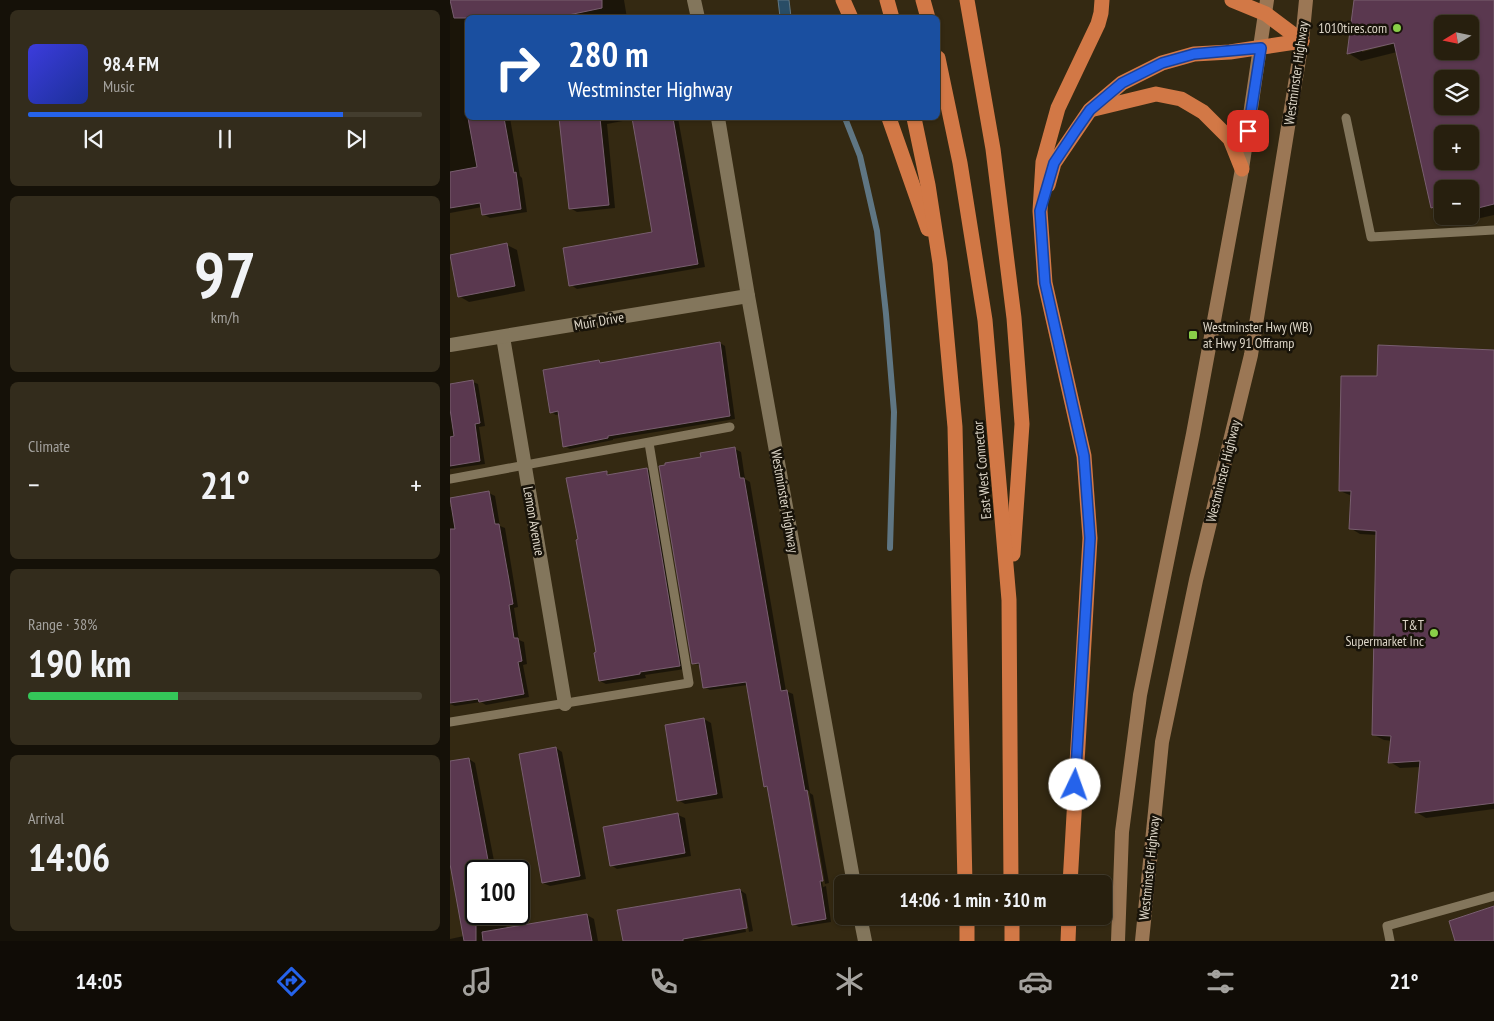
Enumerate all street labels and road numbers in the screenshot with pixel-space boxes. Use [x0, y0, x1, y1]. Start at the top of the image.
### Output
street label: Westminster Highway [1280, 19, 1312, 126]
street label: Muir Drive [573, 308, 626, 334]
street label: Westminster Highway [1202, 417, 1245, 524]
street label: East-West Connector [969, 420, 995, 520]
street label: Westminster Highway [767, 448, 803, 555]
street label: Lemon Avenue [519, 485, 549, 557]
street label: Westminster Highway [1135, 814, 1163, 921]

